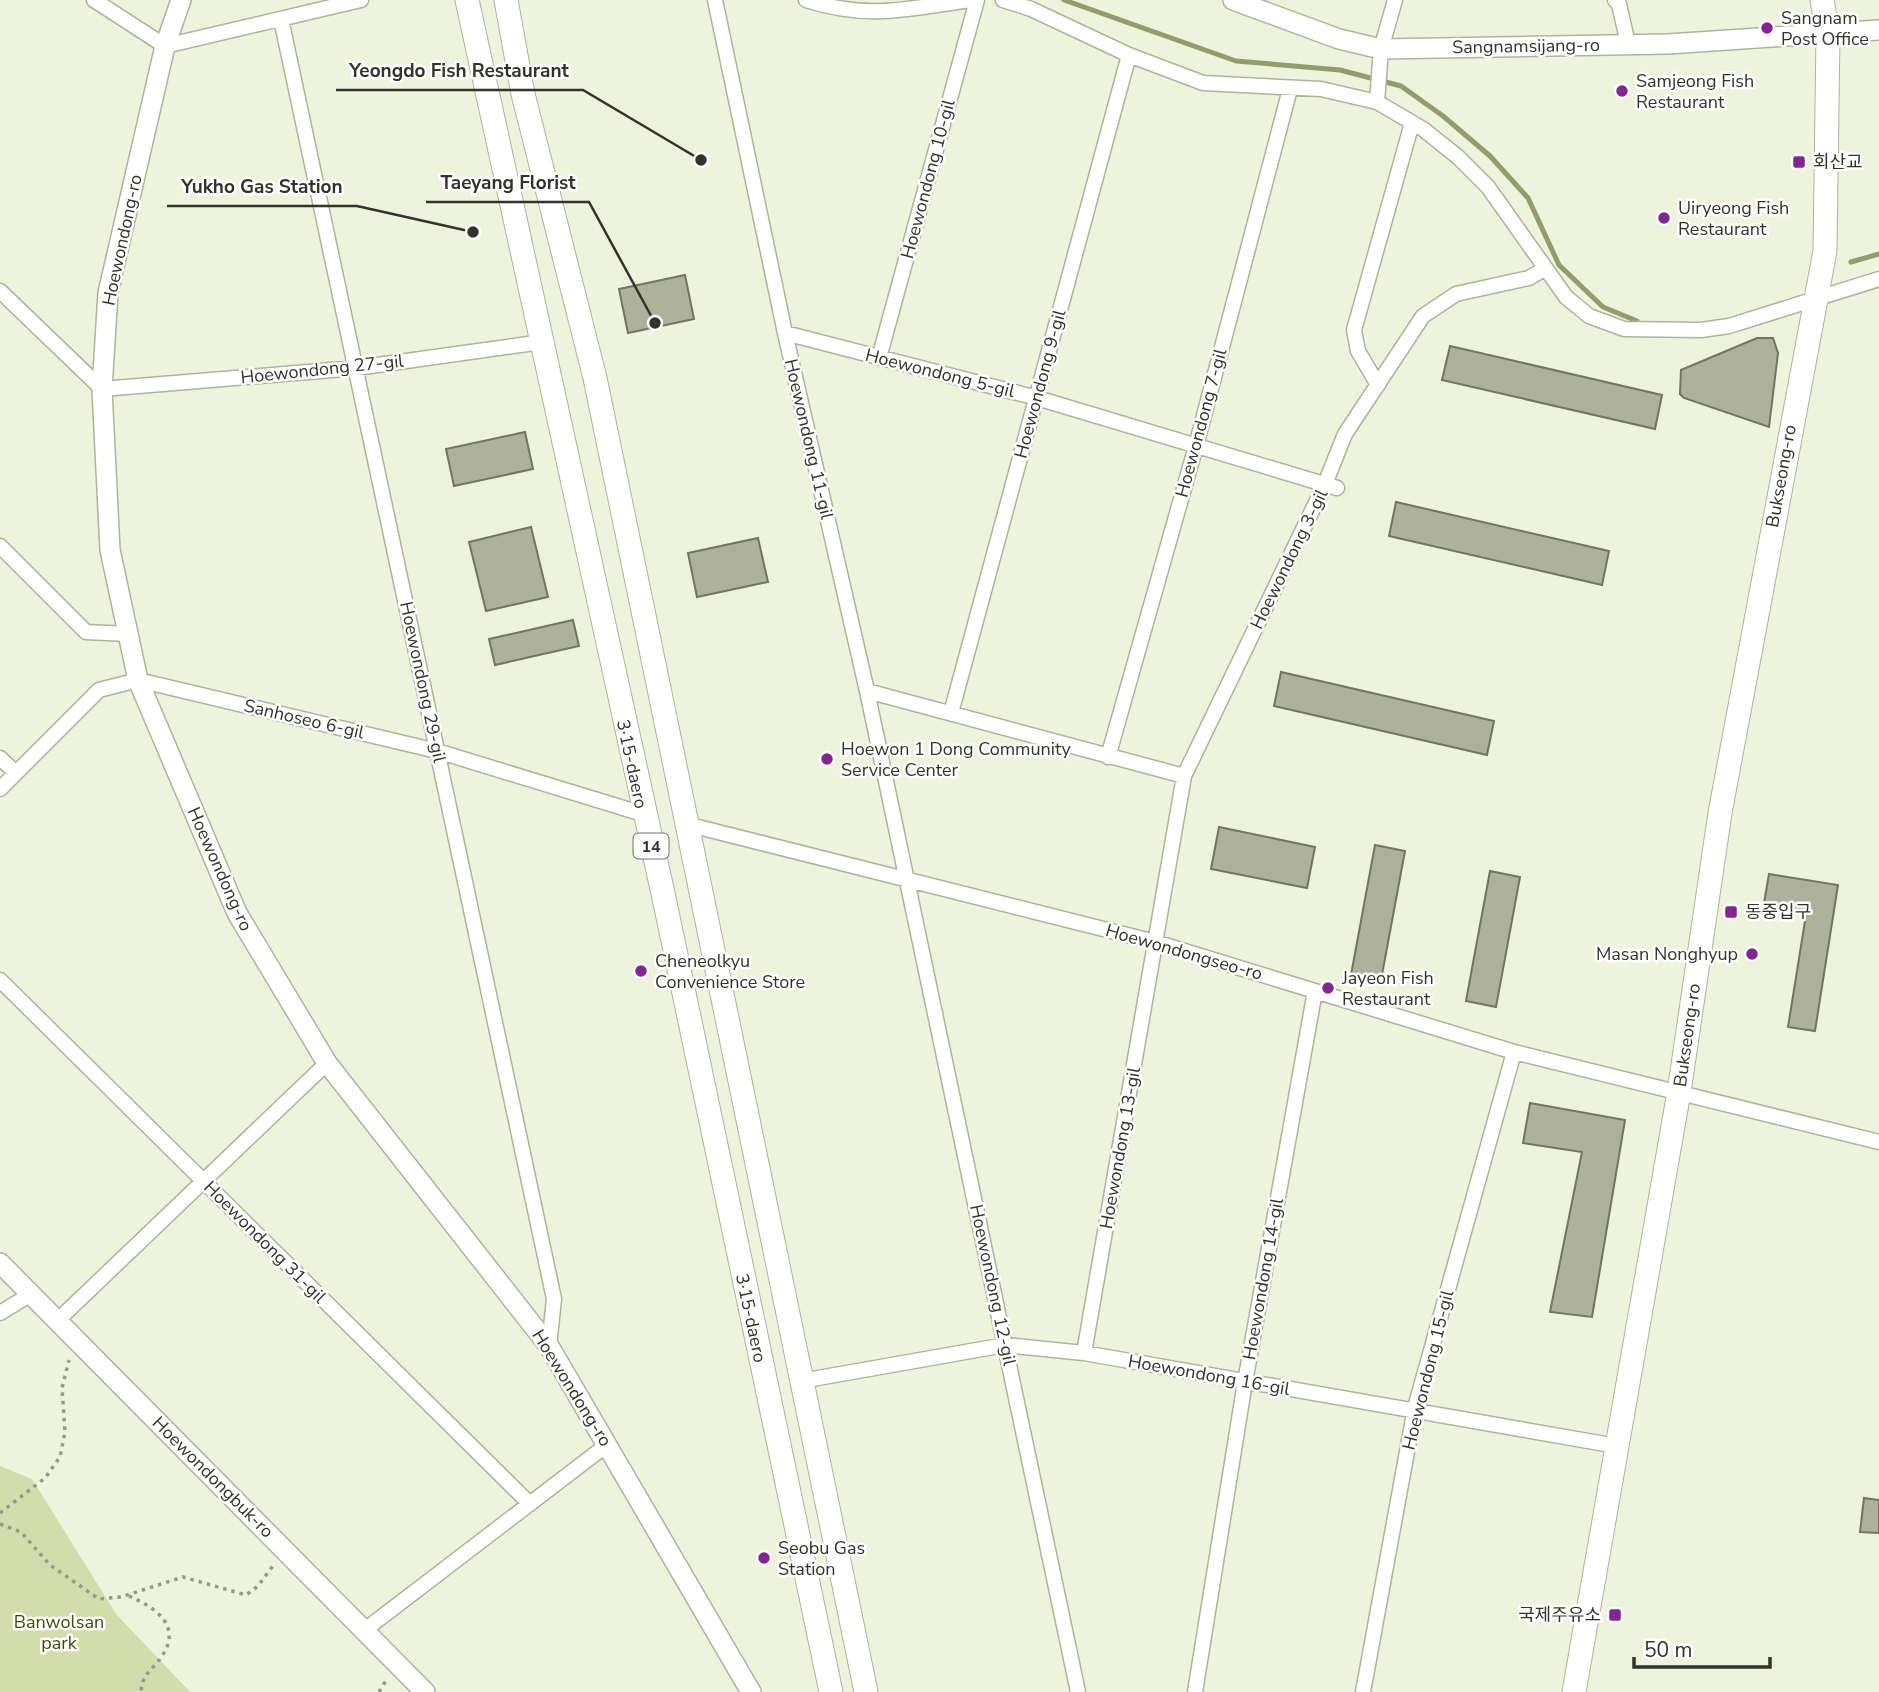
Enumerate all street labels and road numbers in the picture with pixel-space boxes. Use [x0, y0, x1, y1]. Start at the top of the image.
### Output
street label: Sangnamsijang-ro [1452, 33, 1600, 59]
street label: Hoewondong 10-gil [895, 96, 961, 261]
street label: Hoewondong-ro [96, 172, 148, 308]
street label: Hoewondong 9-gil [1009, 306, 1072, 461]
street label: Hoewondong 5-gil [863, 343, 1018, 403]
street label: Hoewondong 7-gil [1170, 345, 1233, 500]
street label: Hoewondong 27-gil [239, 348, 405, 389]
street label: Hoewondong 11-gil [779, 356, 839, 522]
street label: Bukseong-ro [1760, 423, 1802, 529]
street label: Hoewondong 3-gil [1245, 484, 1334, 633]
street label: Hoewondong 29-gil [394, 599, 452, 765]
street label: Sanhoseo 6-gil [242, 694, 367, 745]
street label: 3·15-daero [611, 717, 653, 811]
street label: Hoewondong-ro [182, 803, 258, 935]
road number: 14 [634, 834, 668, 859]
street label: Hoewondongseo-ro [1103, 918, 1265, 986]
street label: Bukseong-ro [1668, 982, 1706, 1088]
street label: Hoewondong 13-gil [1094, 1065, 1146, 1231]
street label: Hoewondong 31-gil [199, 1176, 332, 1309]
street label: Hoewondong 14-gil [1237, 1196, 1289, 1362]
street label: Hoewondong 12-gil [964, 1202, 1022, 1368]
street label: 3·15-daero [730, 1271, 772, 1365]
street label: Hoewondong 15-gil [1397, 1287, 1460, 1452]
street label: Hoewondong-ro [526, 1325, 618, 1451]
street label: Hoewondong 16-gil [1126, 1349, 1292, 1401]
street label: Hoewondongbuk-ro [147, 1411, 279, 1543]

